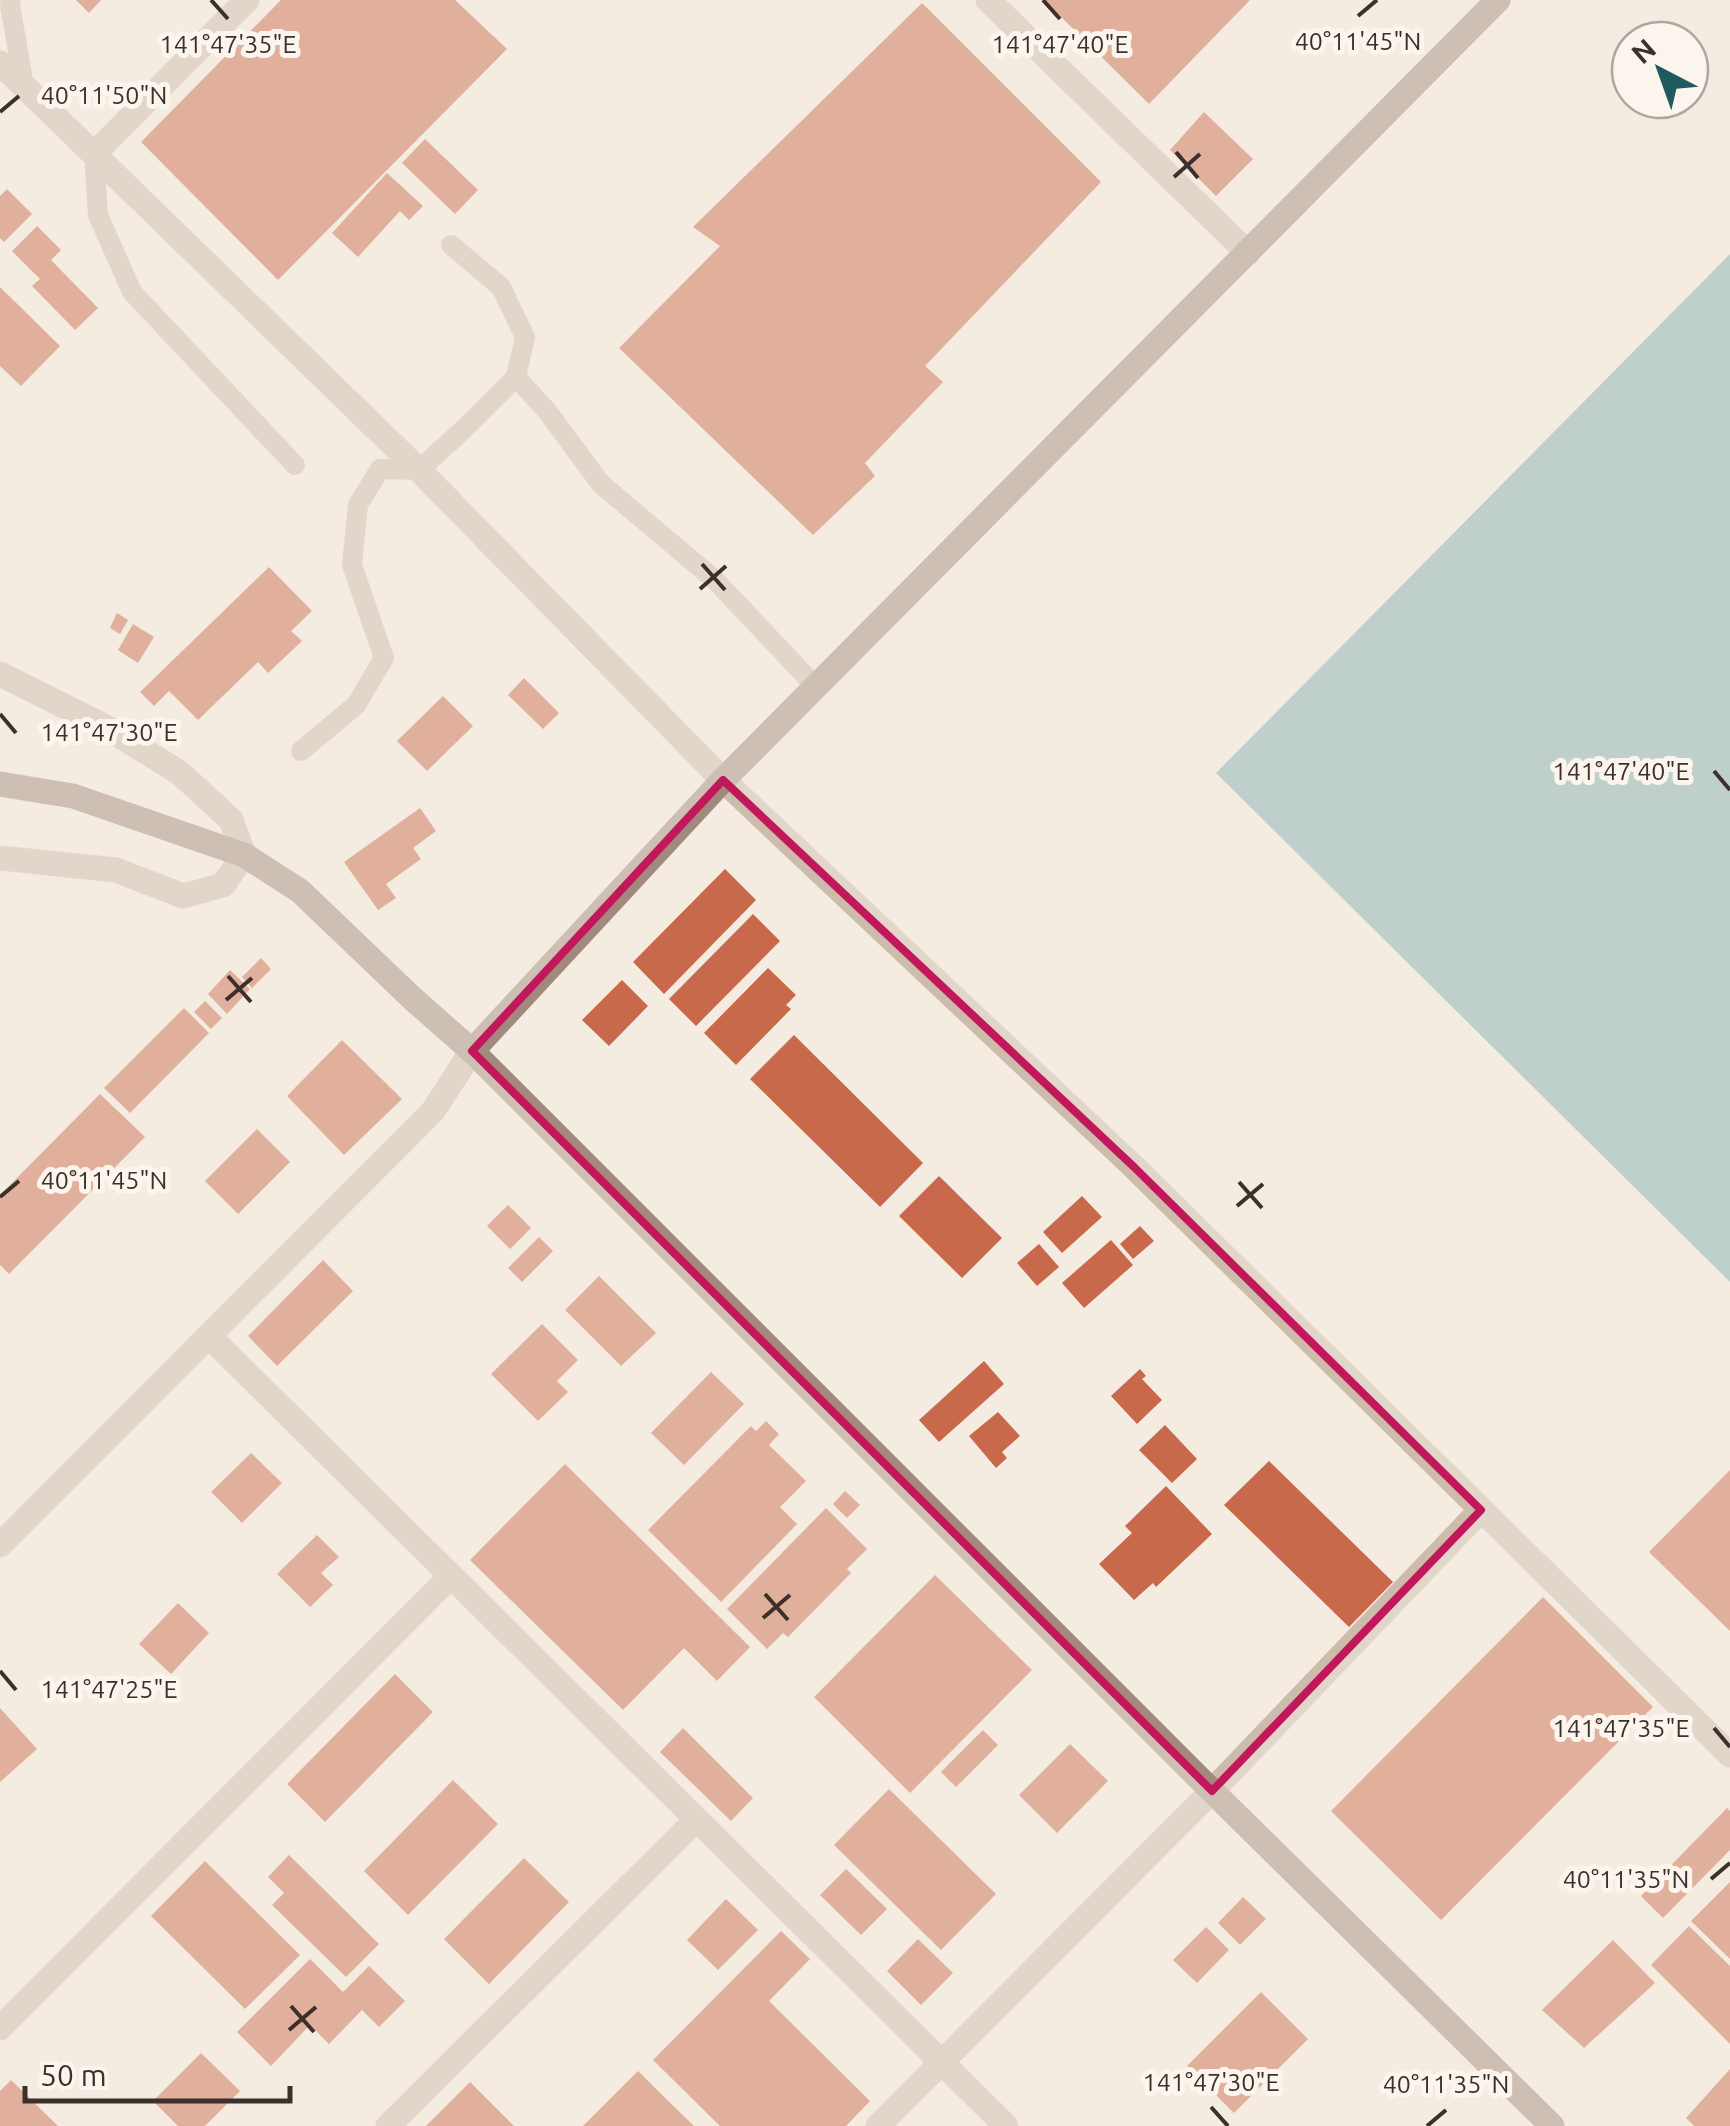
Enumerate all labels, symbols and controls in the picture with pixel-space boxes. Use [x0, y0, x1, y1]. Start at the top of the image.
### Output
north arrow [1610, 20, 1710, 120]
text: 40°11'45"N [1295, 27, 1421, 55]
text: 141°47'35"E [160, 30, 296, 58]
text: 141°47'40"E [992, 30, 1128, 58]
text: N [1625, 32, 1661, 69]
text: 40°11'50"N [41, 81, 167, 109]
text: 141°47'30"E [41, 718, 177, 746]
text: 141°47'40"E [1553, 757, 1689, 785]
text: 40°11'45"N [41, 1166, 167, 1194]
text: 141°47'25"E [41, 1675, 177, 1703]
text: 141°47'35"E [1553, 1714, 1689, 1742]
text: 40°11'35"N [1563, 1865, 1689, 1893]
scale bar [25, 2041, 290, 2103]
text: 50 m [40, 2058, 107, 2092]
text: 141°47'30"E [1143, 2068, 1279, 2096]
text: 40°11'35"N [1383, 2070, 1509, 2098]

